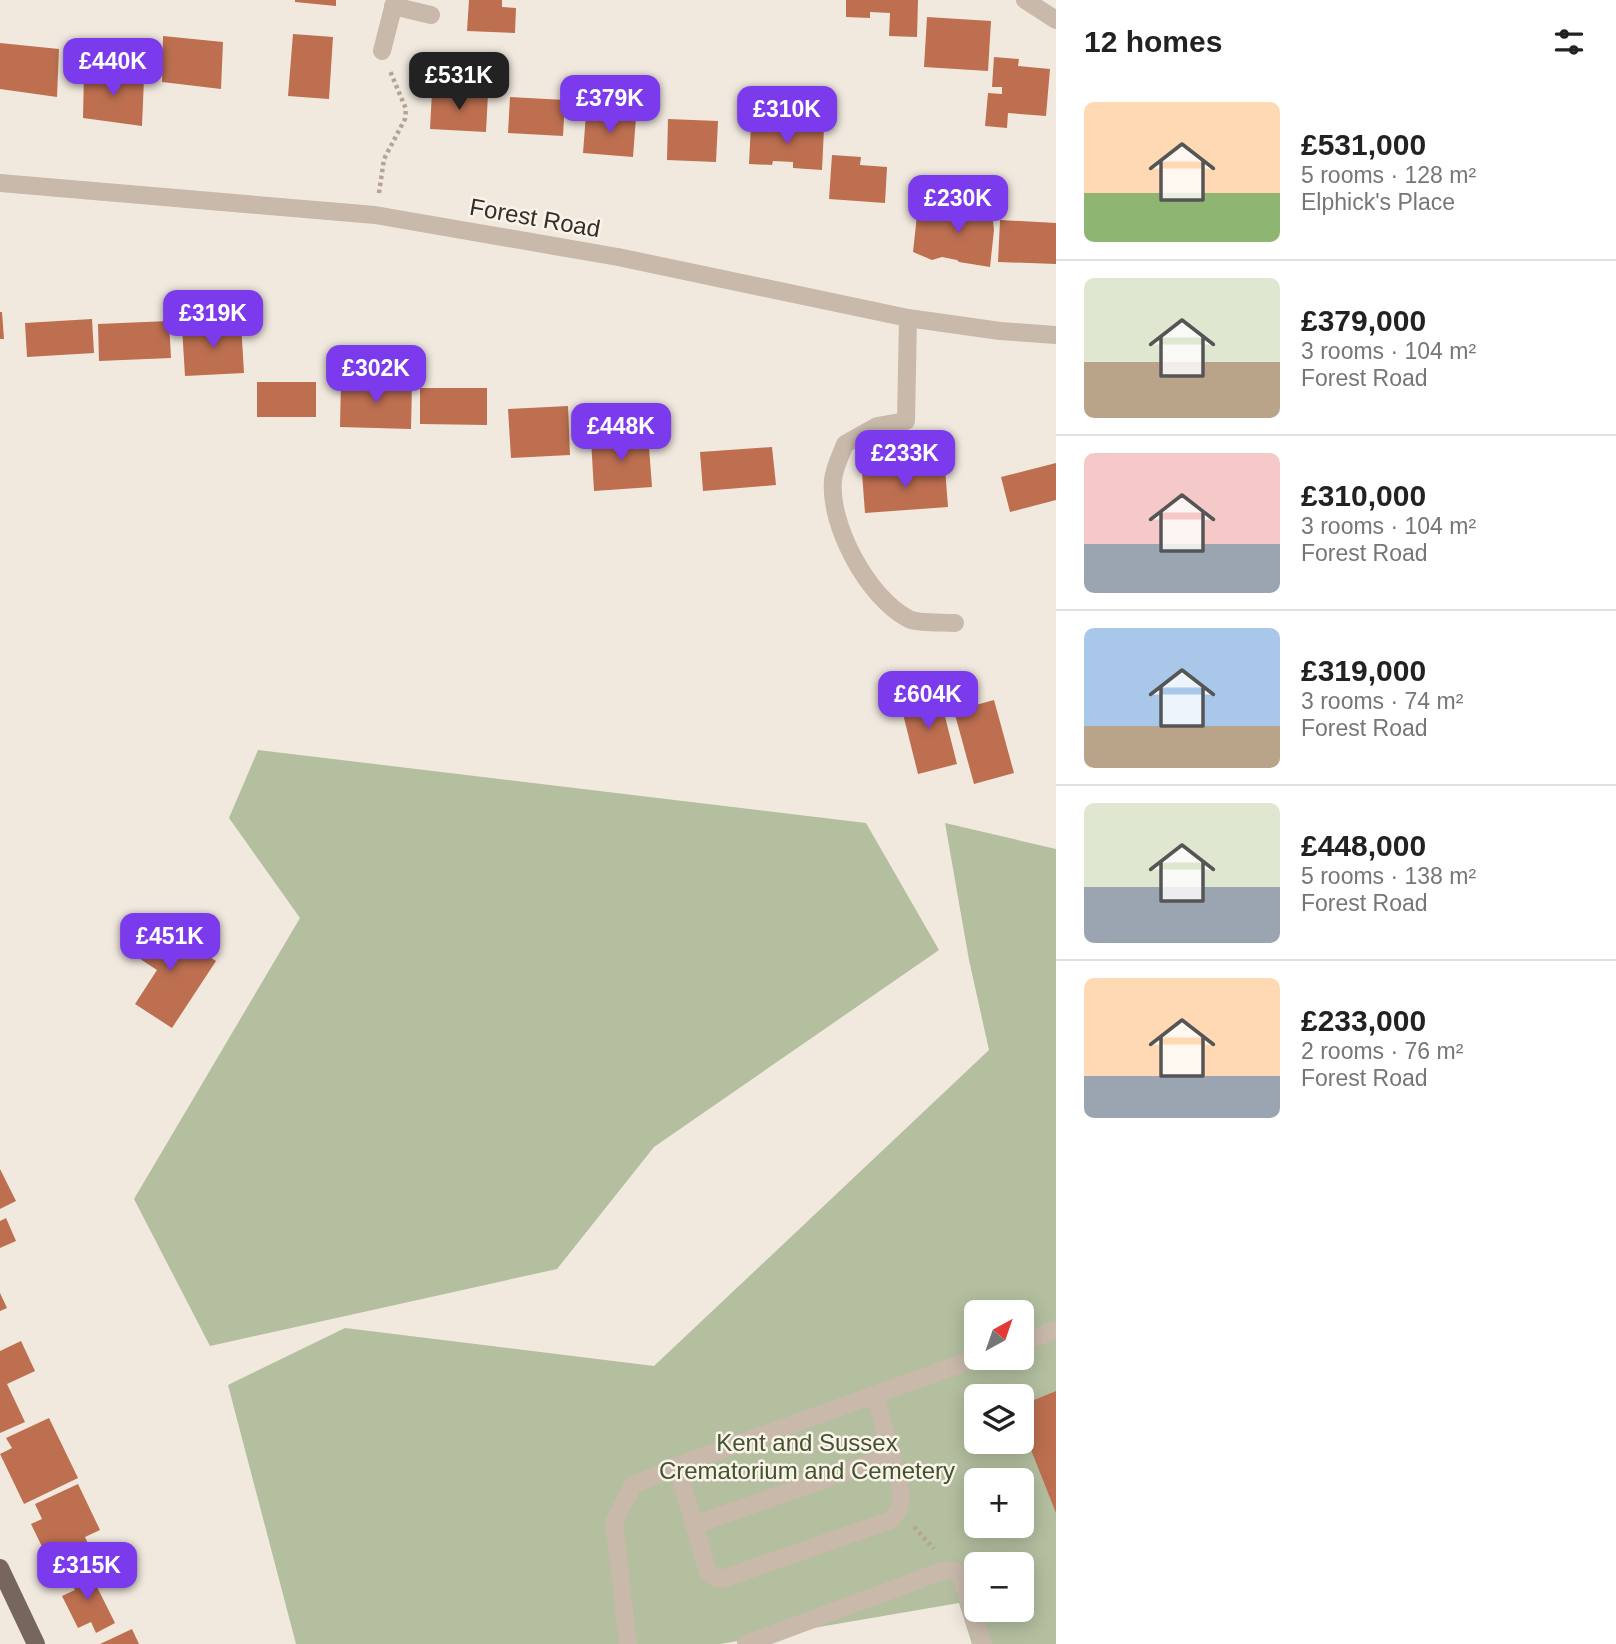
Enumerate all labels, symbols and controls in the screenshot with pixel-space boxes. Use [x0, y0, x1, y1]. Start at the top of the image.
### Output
icon: filters [1550, 23, 1588, 61]
text: 12 homes [1084, 25, 1222, 58]
pin: £440K [64, 38, 162, 98]
text: £440K [79, 48, 147, 74]
pin: £531K [410, 52, 508, 112]
text: £531K [425, 62, 493, 88]
pin: £379K [561, 76, 659, 135]
text: £379K [576, 85, 644, 111]
pin: £310K [738, 86, 836, 146]
text: £310K [753, 96, 821, 122]
text: £531,000 [1301, 128, 1426, 161]
icon: home [1140, 130, 1224, 214]
text: 5 rooms · 128 m² [1301, 162, 1476, 188]
pin: £230K [909, 176, 1007, 235]
text: £230K [924, 185, 992, 211]
text: Elphick's Place [1301, 189, 1455, 215]
street label: Forest Road [468, 193, 602, 242]
pin: £319K [164, 290, 262, 350]
text: £319K [179, 300, 247, 326]
text: £379,000 [1301, 304, 1426, 337]
icon: home [1140, 306, 1224, 390]
text: 3 rooms · 104 m² [1301, 338, 1476, 364]
pin: £302K [327, 346, 425, 405]
text: £302K [342, 355, 410, 381]
text: Forest Road [1301, 365, 1428, 391]
pin: £448K [572, 404, 670, 463]
text: £448K [587, 413, 655, 439]
pin: £233K [856, 430, 954, 490]
text: £233K [871, 440, 939, 466]
text: £310,000 [1301, 479, 1426, 512]
icon: home [1140, 481, 1224, 565]
text: 3 rooms · 104 m² [1301, 513, 1476, 539]
text: Forest Road [1301, 540, 1428, 566]
text: £319,000 [1301, 654, 1426, 687]
icon: home [1140, 656, 1224, 740]
pin: £604K [879, 672, 977, 731]
text: £604K [894, 681, 962, 707]
text: 3 rooms · 74 m² [1301, 688, 1463, 714]
text: Forest Road [1301, 715, 1428, 741]
text: £448,000 [1301, 829, 1426, 862]
icon: home [1140, 831, 1224, 915]
text: 5 rooms · 138 m² [1301, 863, 1476, 889]
text: Forest Road [1301, 890, 1428, 916]
pin: £451K [121, 914, 219, 973]
text: £451K [136, 923, 204, 949]
text: £233,000 [1301, 1004, 1426, 1037]
icon: home [1140, 1006, 1224, 1090]
text: 2 rooms · 76 m² [1301, 1038, 1463, 1064]
text: Forest Road [1301, 1065, 1428, 1091]
north arrow [964, 1300, 1034, 1370]
map controls [964, 1300, 1034, 1622]
button: layers [964, 1384, 1034, 1454]
park label: Kent and Sussex Crematorium and Cemetery [659, 1429, 955, 1484]
button: + [964, 1468, 1034, 1538]
pin: £315K [38, 1542, 136, 1602]
text: £315K [53, 1552, 121, 1578]
button: − [964, 1552, 1034, 1622]

